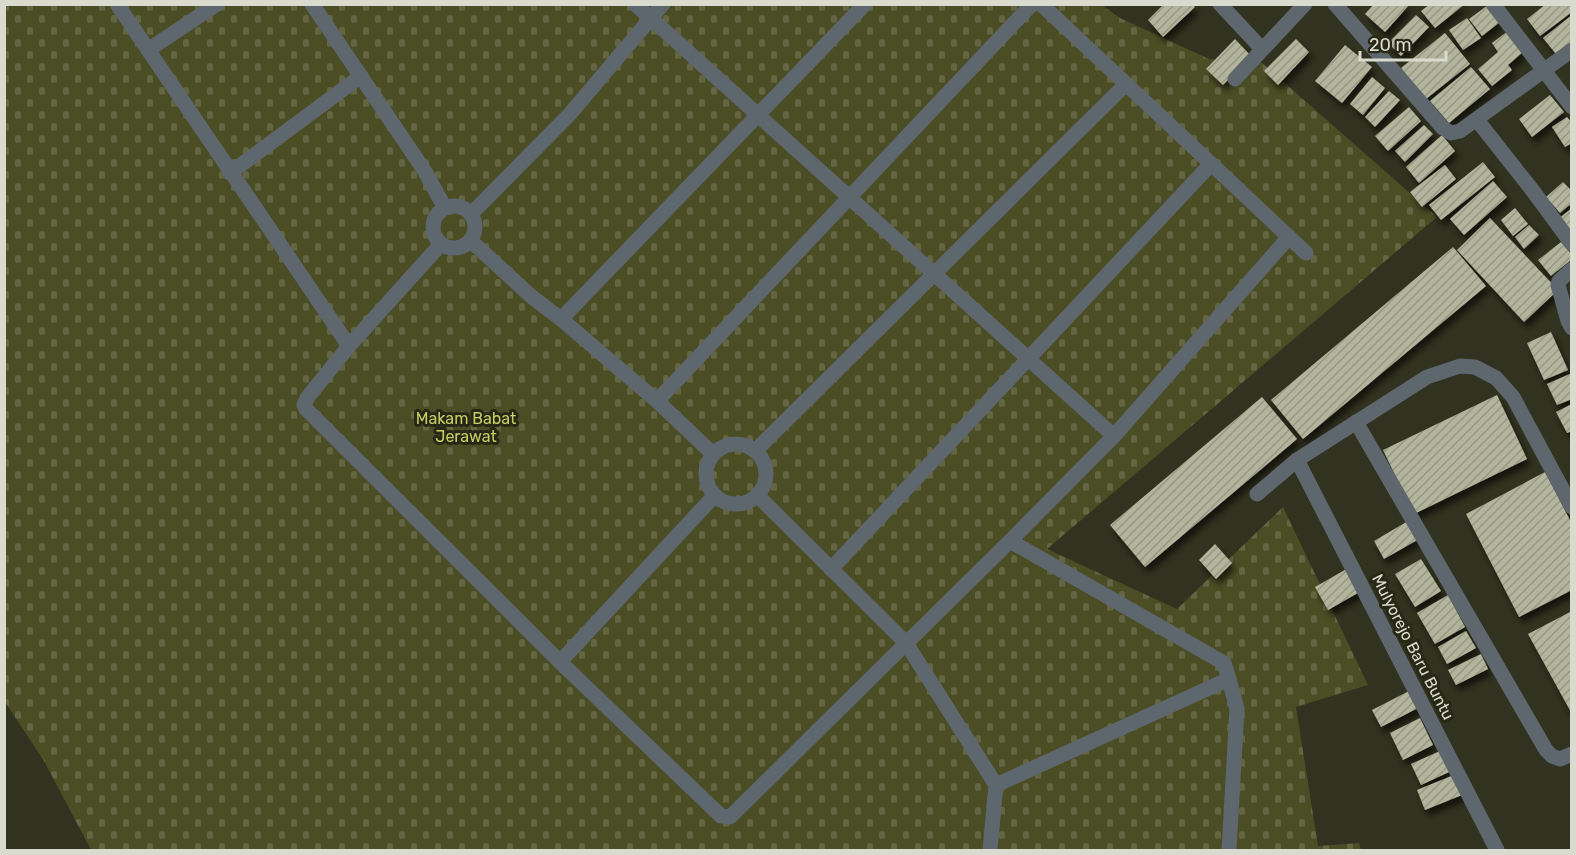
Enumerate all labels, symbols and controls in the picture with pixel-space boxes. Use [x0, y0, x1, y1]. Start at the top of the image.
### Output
scale bar [1360, 24, 1446, 62]
text: 20 m [1369, 34, 1411, 56]
park label: Makam Babat Jerawat [416, 409, 516, 446]
street label: Mulyorejo Baru Buntu [1368, 571, 1458, 723]

